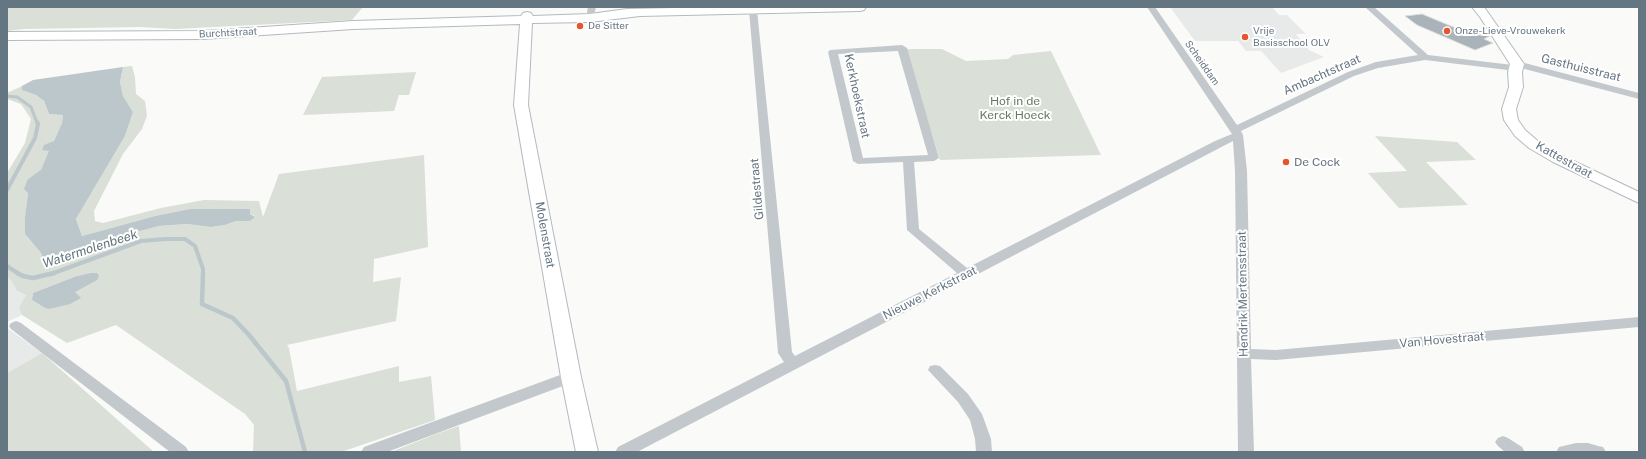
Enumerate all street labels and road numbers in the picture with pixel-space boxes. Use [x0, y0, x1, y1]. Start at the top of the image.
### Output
street label: Burchtstraat [198, 25, 258, 41]
street label: Scheiddam [1182, 38, 1222, 88]
street label: Gasthuisstraat [1540, 51, 1622, 85]
street label: Kerkhoekstraat [841, 52, 873, 140]
street label: Ambachtstraat [1281, 52, 1363, 98]
street label: Kattestraat [1533, 139, 1595, 181]
street label: Gildestraat [747, 158, 767, 220]
street label: Molenstraat [532, 201, 558, 269]
street label: Hendrik Mertensstraat [1235, 231, 1251, 357]
street label: Nieuwe Kerkstraat [881, 263, 979, 323]
street label: Van Hovestraat [1399, 329, 1485, 351]

